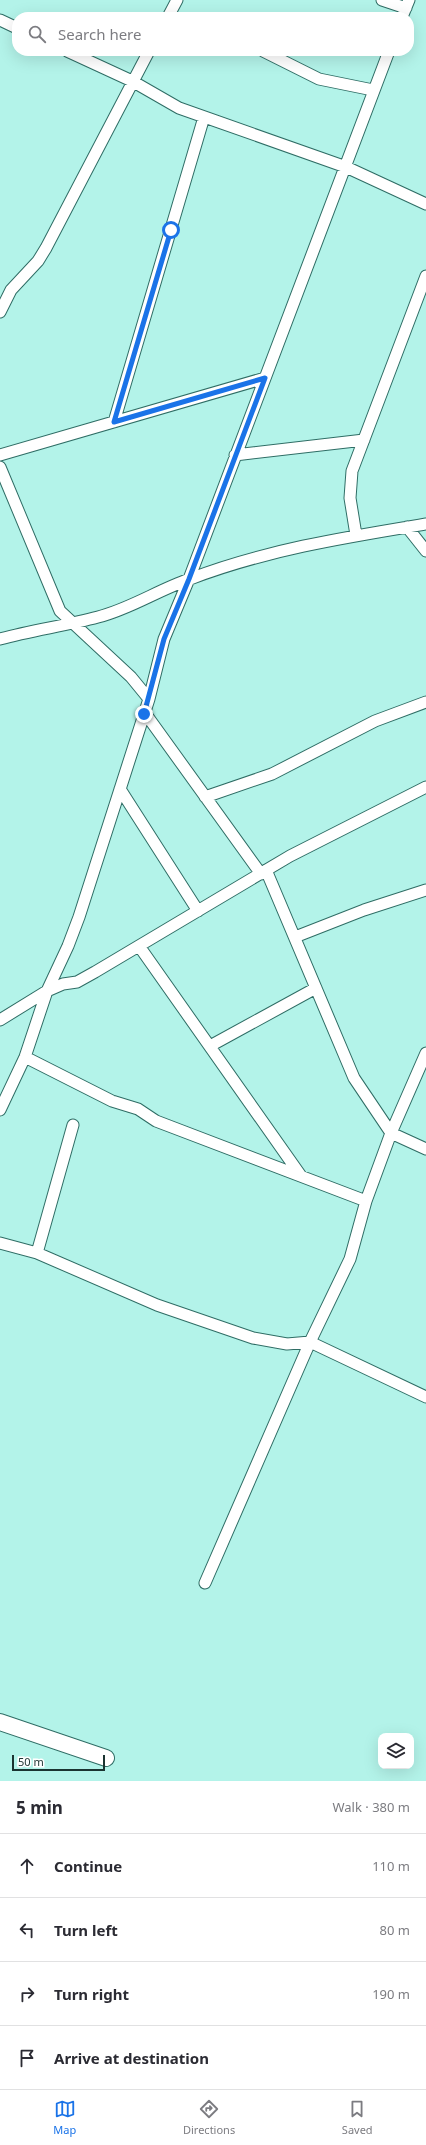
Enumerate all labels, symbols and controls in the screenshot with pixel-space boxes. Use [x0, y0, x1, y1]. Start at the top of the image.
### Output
search box [12, 12, 414, 56]
icon: search [26, 23, 48, 45]
text: Search here [58, 24, 141, 44]
route start [162, 221, 180, 239]
route end [135, 705, 153, 723]
map controls [378, 1733, 414, 1769]
button: layers [378, 1733, 414, 1769]
scale bar [12, 1753, 105, 1772]
text: 50 m [18, 1754, 44, 1769]
text: 5 min [16, 1796, 63, 1819]
text: Walk · 380 m [332, 1798, 410, 1816]
icon: ahead [16, 1855, 38, 1877]
text: Continue [54, 1856, 122, 1876]
text: 110 m [372, 1857, 410, 1875]
icon: left [16, 1919, 38, 1941]
text: Turn left [54, 1920, 118, 1940]
text: 80 m [380, 1921, 410, 1939]
icon: right [16, 1983, 38, 2005]
text: Turn right [54, 1984, 129, 2004]
text: 190 m [372, 1985, 410, 2003]
icon: arrive [16, 2047, 38, 2069]
text: Arrive at destination [54, 2048, 209, 2068]
tab: Map [53, 2098, 76, 2137]
tab: Directions [183, 2098, 235, 2137]
tab: Saved [342, 2098, 373, 2137]

